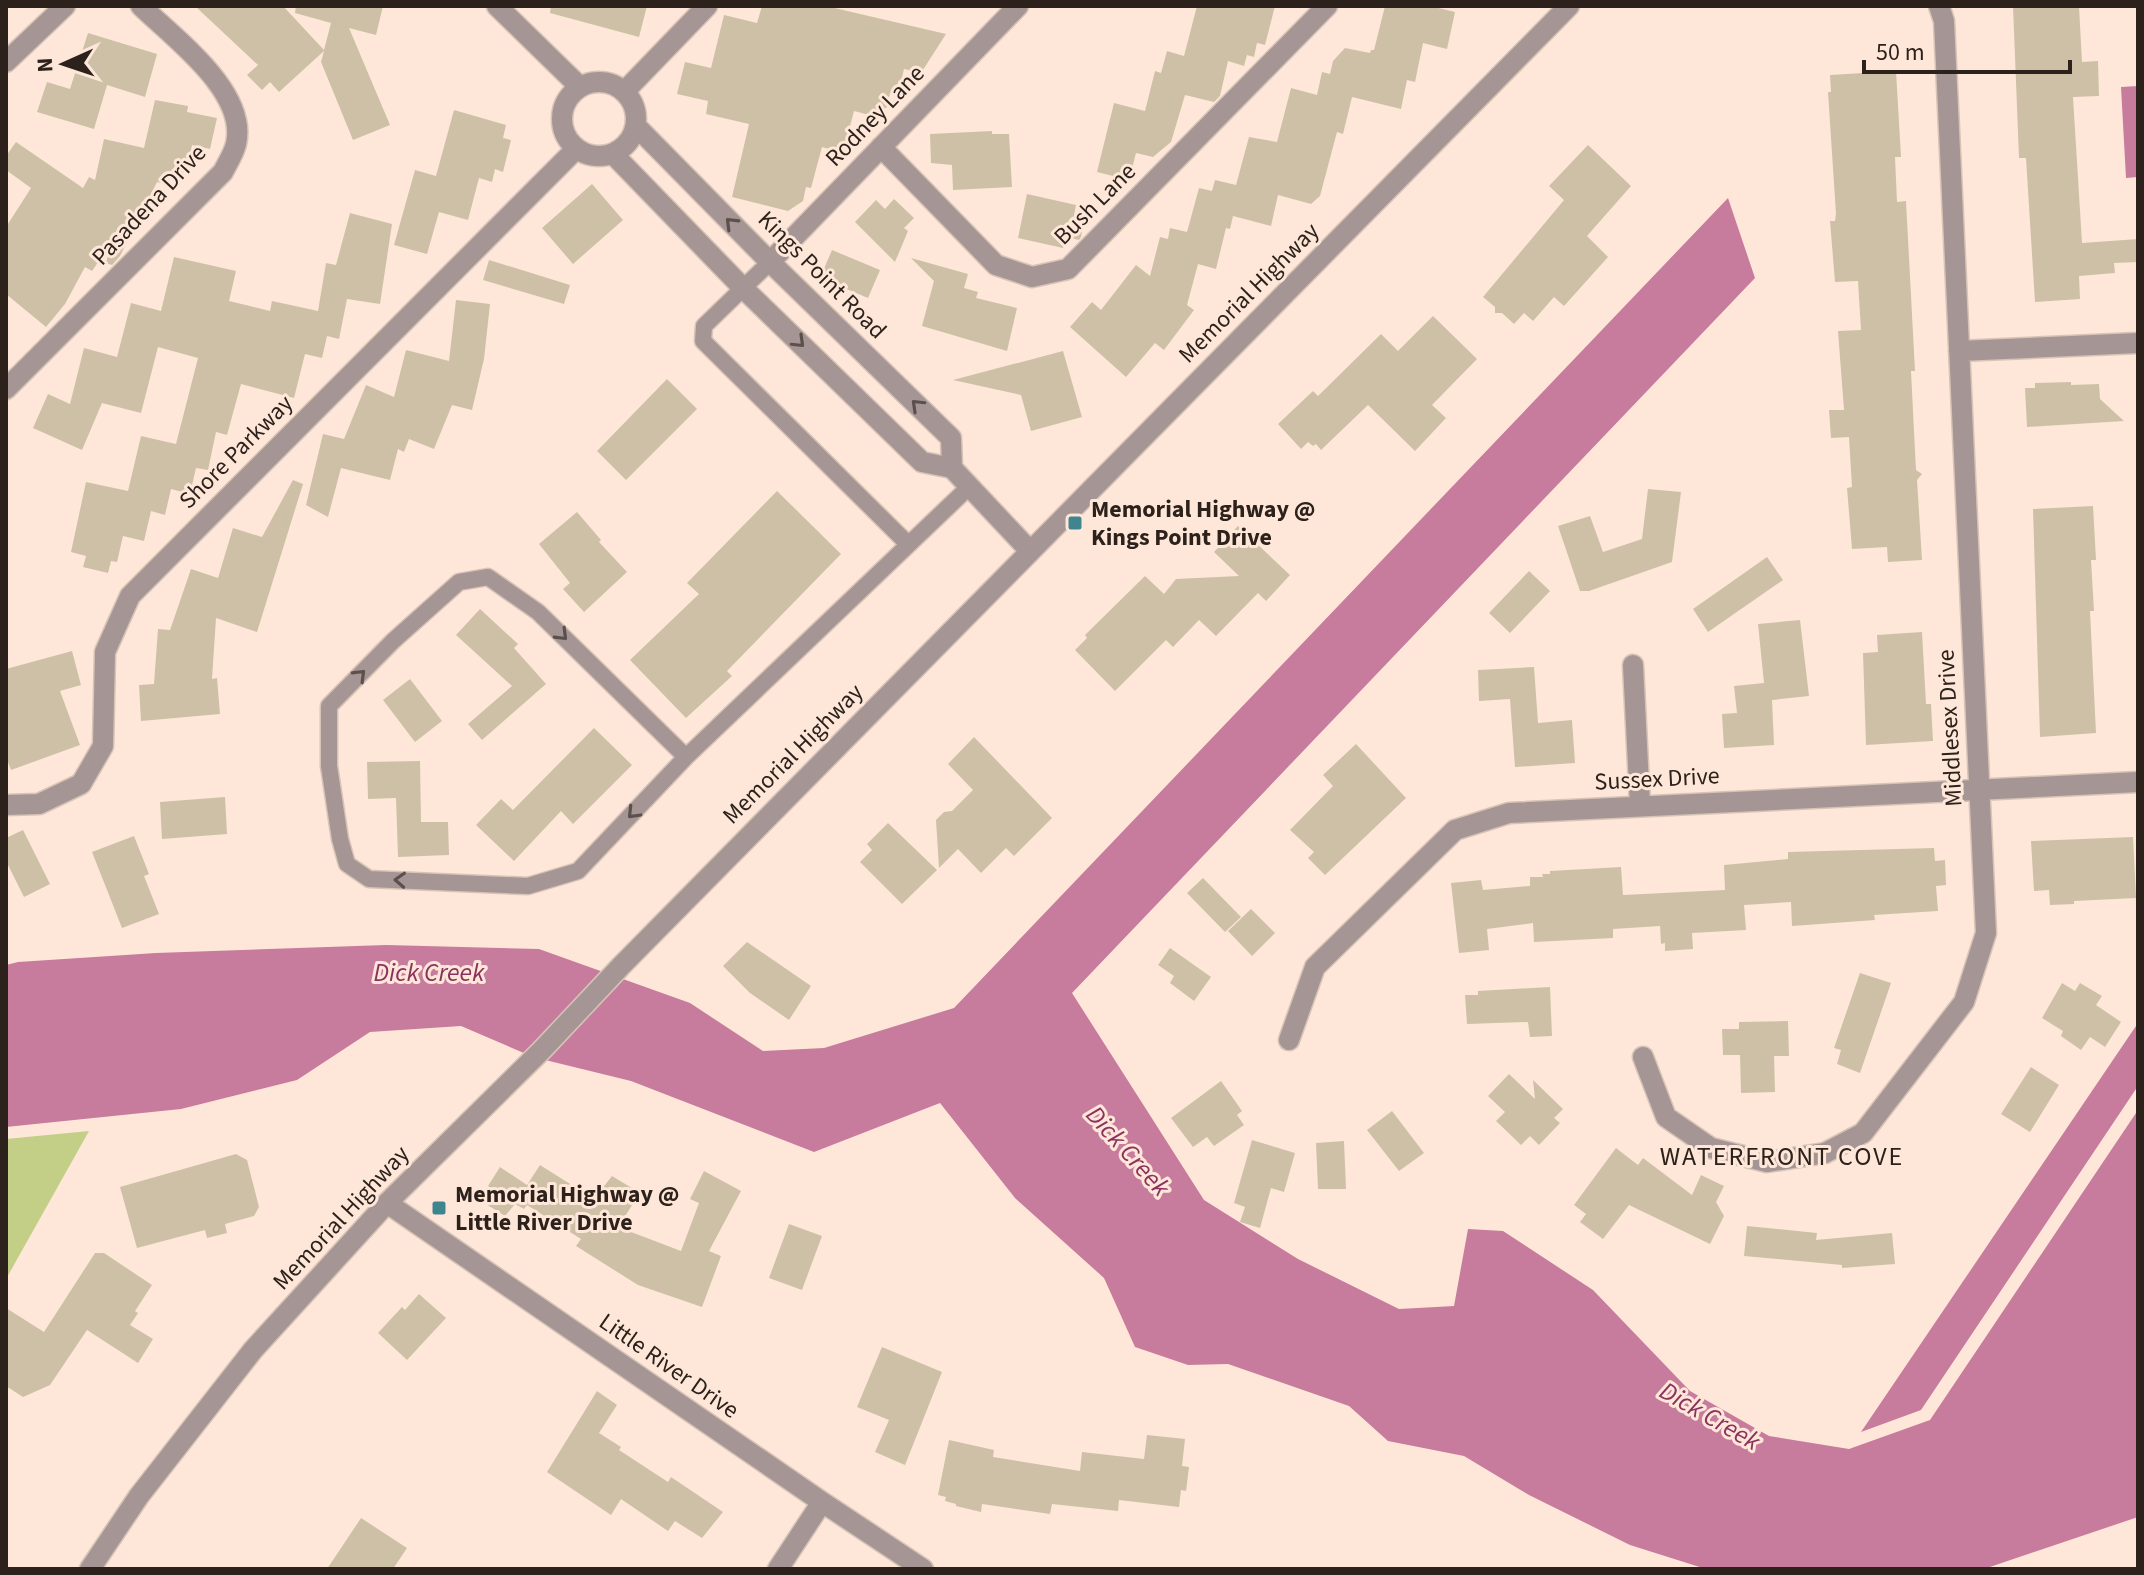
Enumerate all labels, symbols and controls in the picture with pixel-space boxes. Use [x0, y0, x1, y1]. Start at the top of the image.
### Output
north arrow [24, 24, 104, 104]
scale bar [1864, 24, 2070, 74]
text: 50 m [1876, 35, 1925, 70]
text: N [29, 57, 61, 73]
street label: Rodney Lane [817, 57, 933, 175]
street label: Pasadena Drive [84, 137, 214, 273]
street label: Bush Lane [1046, 155, 1144, 253]
street label: Kings Point Road [750, 203, 894, 347]
street label: Memorial Highway [1171, 215, 1327, 371]
one-way arrow [726, 218, 741, 232]
one-way arrow [790, 333, 804, 347]
street label: Shore Parkway [171, 387, 301, 517]
one-way arrow [912, 400, 926, 414]
place label: Memorial Highway @ Kings Point Drive [1091, 492, 1315, 555]
marker: Memorial Highway @ Kings Point Drive [1066, 514, 1084, 532]
one-way arrow [553, 626, 567, 640]
street label: Middlesex Drive [1928, 649, 1972, 807]
one-way arrow [350, 670, 365, 684]
street label: Memorial Highway [715, 676, 871, 832]
street label: Sussex Drive [1594, 758, 1720, 800]
one-way arrow [627, 804, 642, 818]
one-way arrow [393, 872, 406, 889]
water label: Dick Creek [374, 954, 485, 991]
water label: Dick Creek [1077, 1097, 1179, 1205]
street label: Memorial Highway [265, 1138, 417, 1298]
district label: WATERFRONT COVE [1660, 1138, 1904, 1175]
place label: Memorial Highway @ Little River Drive [455, 1177, 679, 1240]
marker: Memorial Highway @ Little River Drive [430, 1199, 448, 1217]
street label: Little River Drive [592, 1305, 746, 1427]
water label: Dick Creek [1653, 1372, 1768, 1460]

